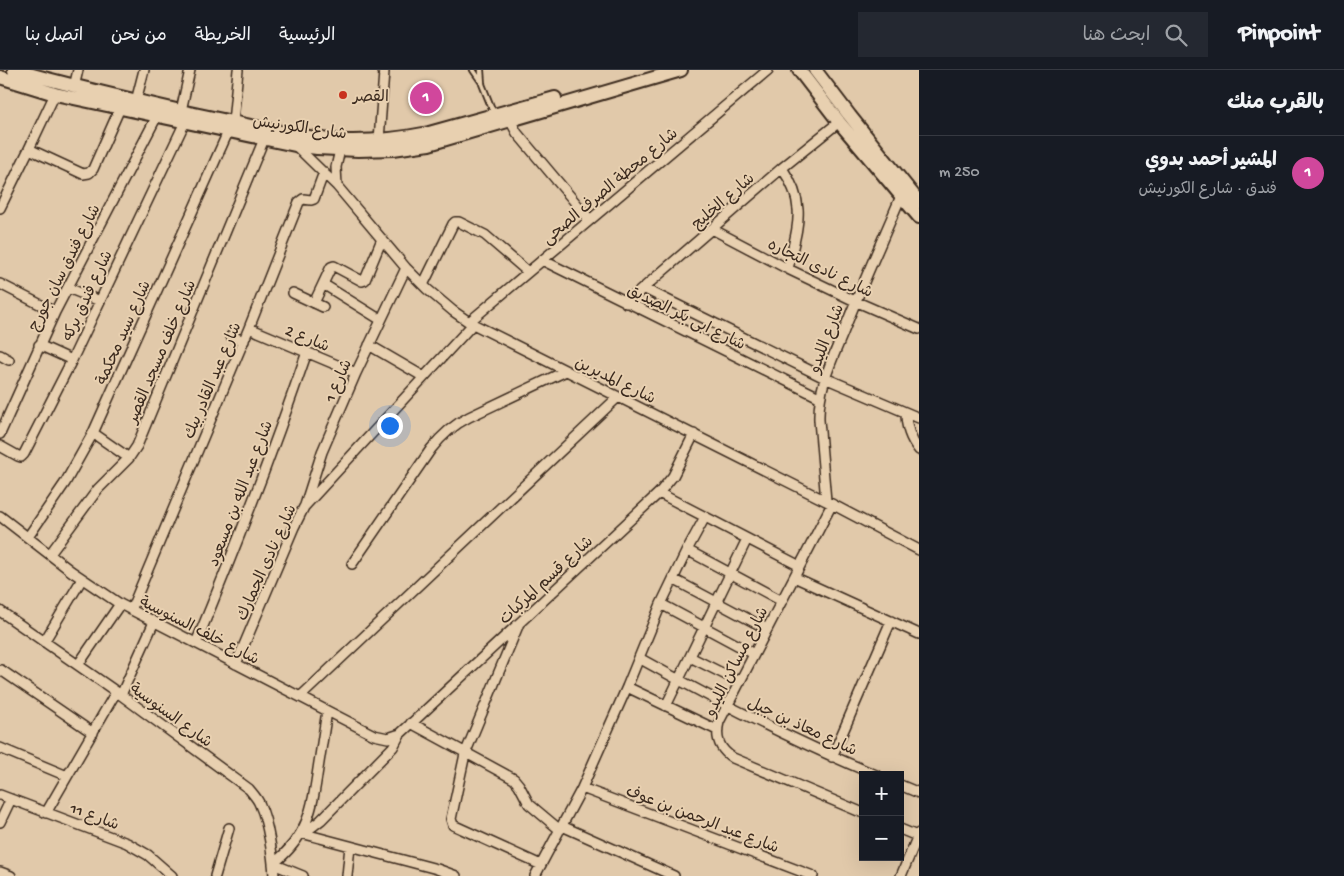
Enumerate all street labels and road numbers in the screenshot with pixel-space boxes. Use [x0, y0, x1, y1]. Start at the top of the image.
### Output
street label: شارع الكورنيش [251, 112, 348, 145]
street label: شارع محطة الصرف الصحى [539, 125, 683, 250]
street label: شارع الخليج [689, 170, 760, 235]
street label: شارع فندق سان جورج [26, 202, 106, 335]
street label: شارع نادى التجاره [764, 236, 875, 304]
street label: شارع فندق بركه [60, 248, 118, 345]
street label: شارع سيد محكمة [93, 278, 157, 389]
street label: شارع خلف مسجد القصر [124, 278, 202, 429]
street label: شارع ابى بكر الصديق [623, 282, 748, 356]
street label: شارع الليدو [806, 302, 850, 377]
street label: شارع عبد القادر بيك [181, 320, 247, 443]
street label: شارع 2 [282, 322, 332, 358]
street label: شارع المديرين [571, 354, 658, 410]
street label: شارع 1 [322, 357, 358, 407]
street label: شارع عبد الله بن مسعود [206, 419, 279, 570]
street label: شارع نادى الجمارك [234, 502, 302, 624]
street label: شارع قسم المركبات [496, 533, 598, 630]
street label: شارع خلف السنوسية [135, 593, 262, 671]
street label: شارع مساكن الليدو [702, 604, 774, 722]
street label: شارع السنوسية [125, 680, 216, 753]
street label: شارع معاذ بن جبل [744, 695, 859, 762]
street label: شارع عبد الرحمن بن عوف [623, 783, 781, 859]
street label: شارع 11 [65, 800, 121, 836]

